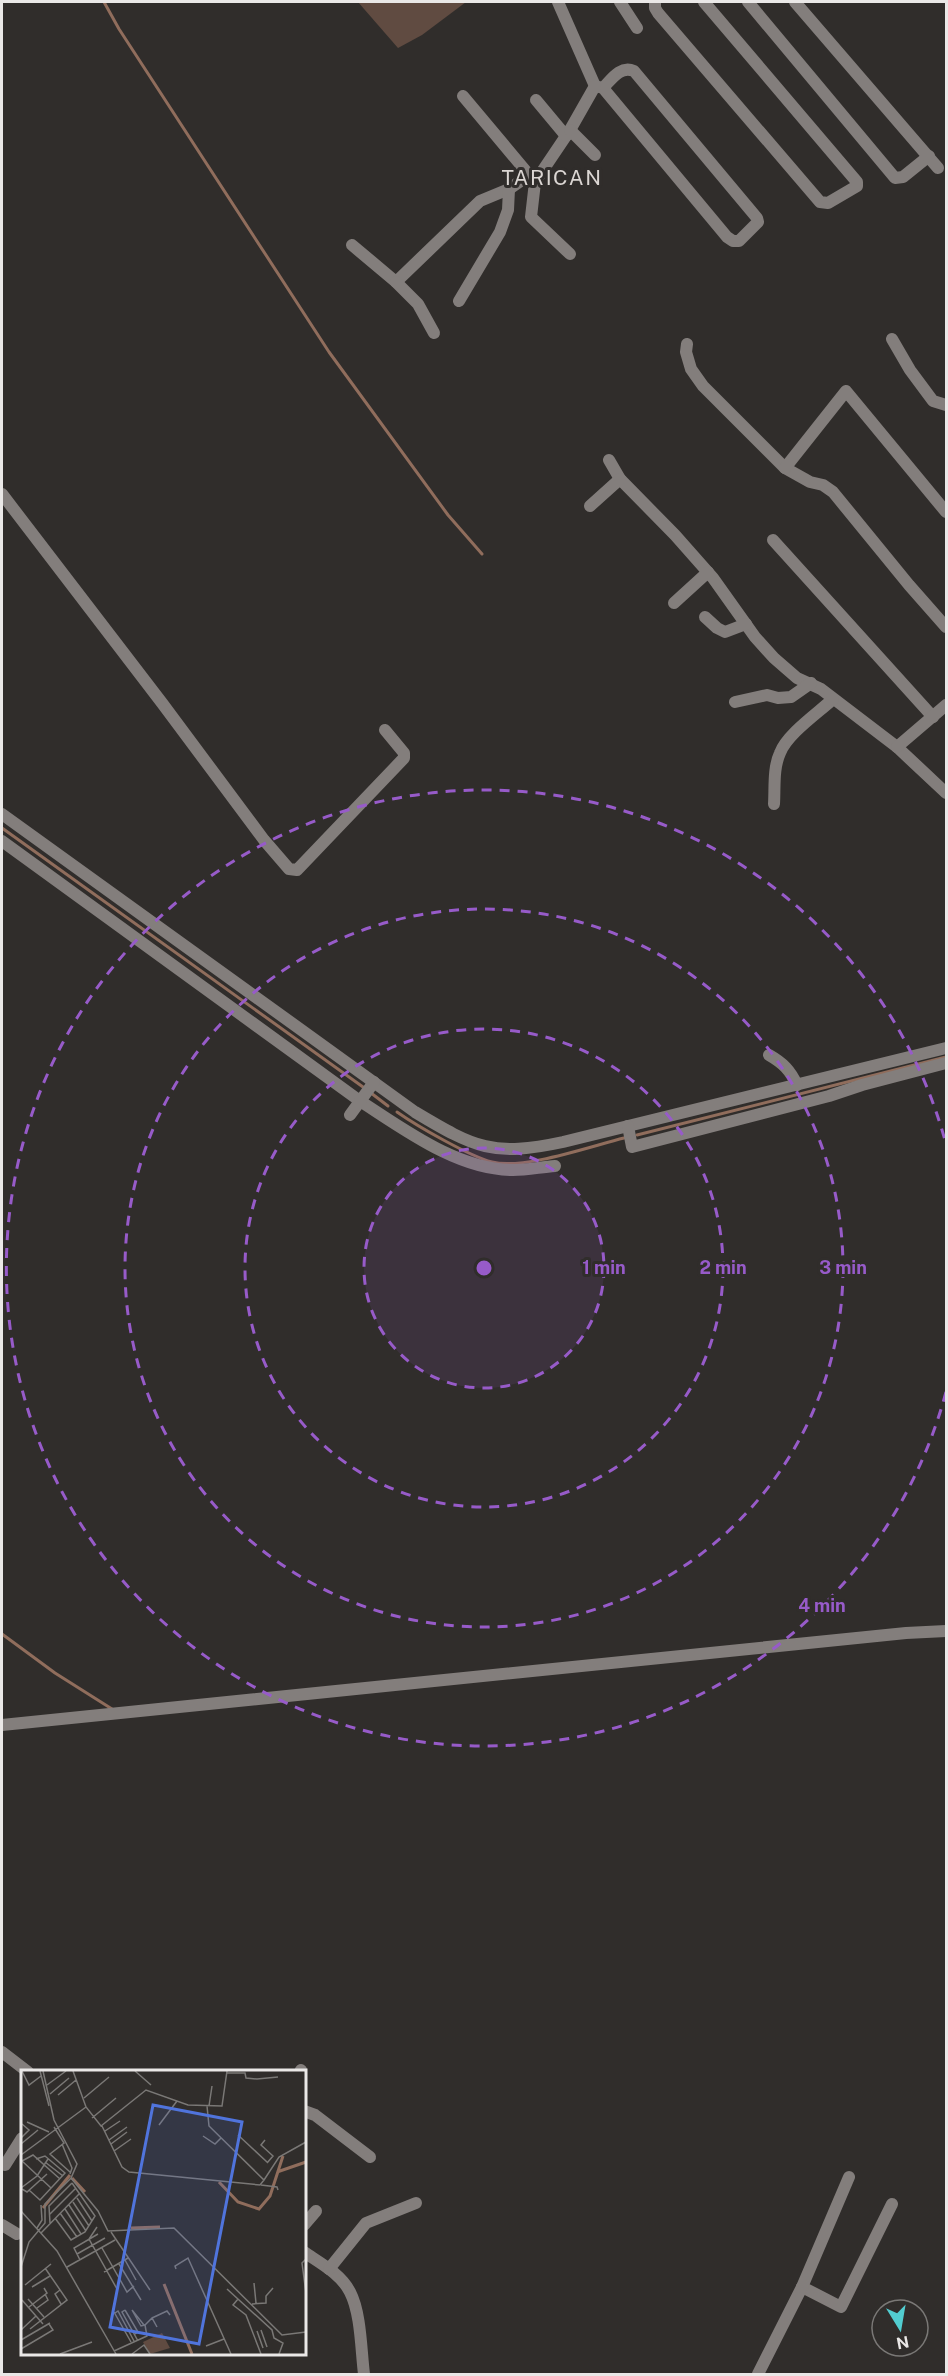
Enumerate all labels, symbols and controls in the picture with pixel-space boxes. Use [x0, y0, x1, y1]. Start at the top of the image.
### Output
district label: TARICAN [501, 165, 603, 190]
text: 1 min [582, 1257, 626, 1278]
text: 2 min [699, 1257, 747, 1278]
text: 3 min [819, 1257, 867, 1278]
centre of rings [474, 1258, 494, 1278]
text: 4 min [798, 1595, 846, 1616]
inset map [21, 2070, 306, 2355]
north arrow [870, 2298, 930, 2358]
text: N [895, 2332, 911, 2353]

